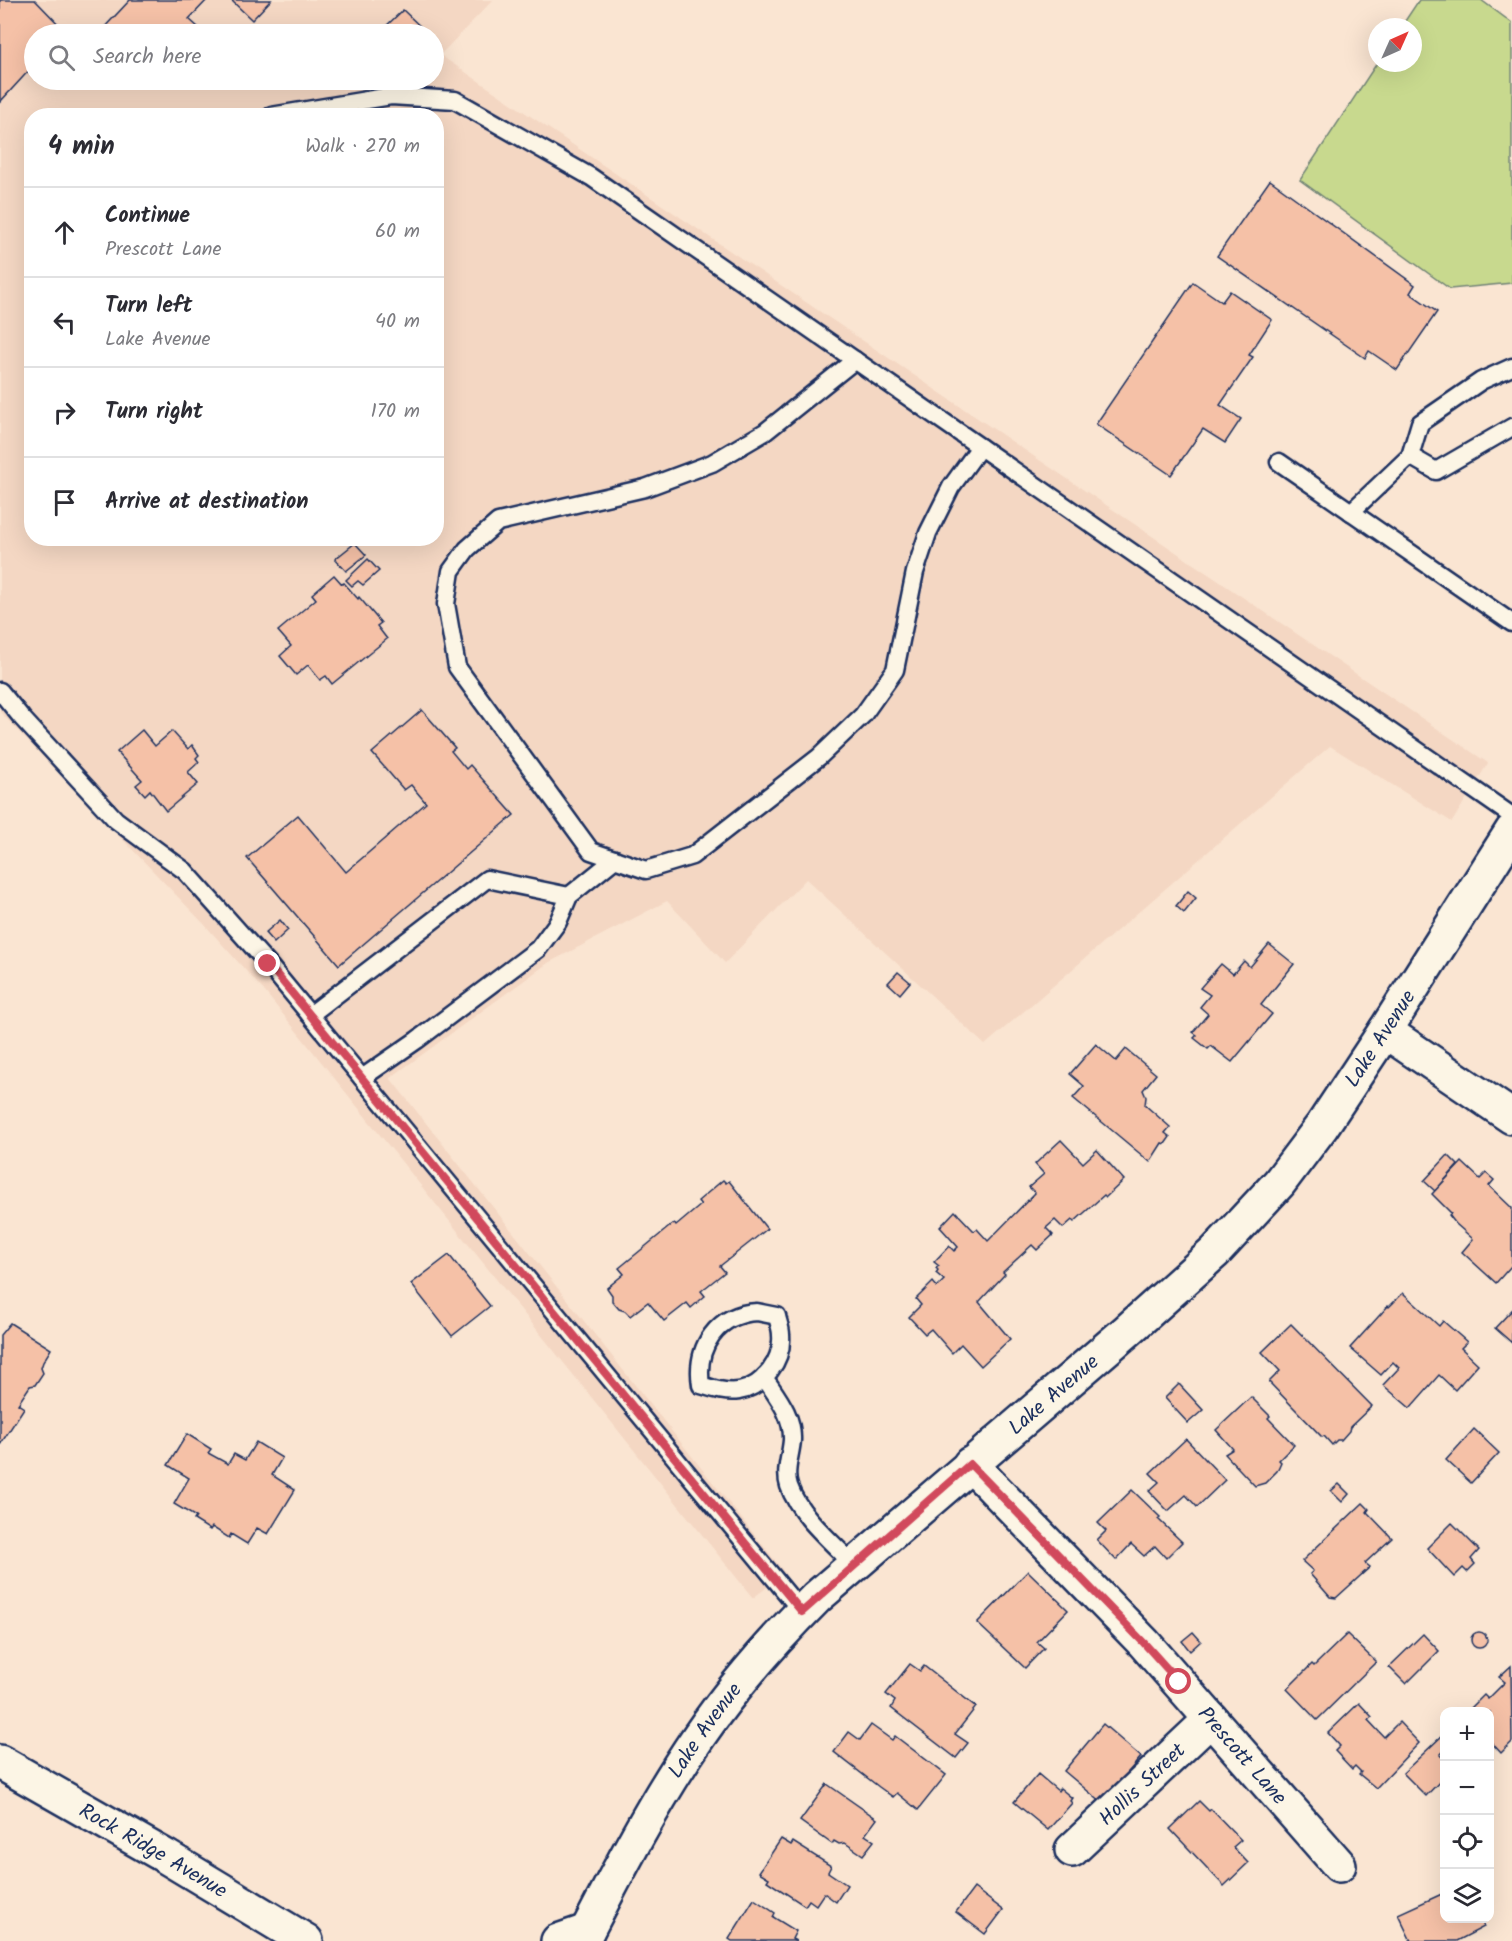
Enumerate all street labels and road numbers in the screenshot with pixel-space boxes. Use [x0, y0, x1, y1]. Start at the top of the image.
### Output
street label: Lake Avenue [1337, 983, 1425, 1095]
street label: Lake Avenue [1001, 1346, 1107, 1444]
street label: Lake Avenue [660, 1675, 751, 1785]
street label: Prescott Lane [1189, 1699, 1295, 1813]
street label: Hollis Street [1092, 1735, 1195, 1835]
street label: Rock Ridge Avenue [72, 1795, 234, 1908]

